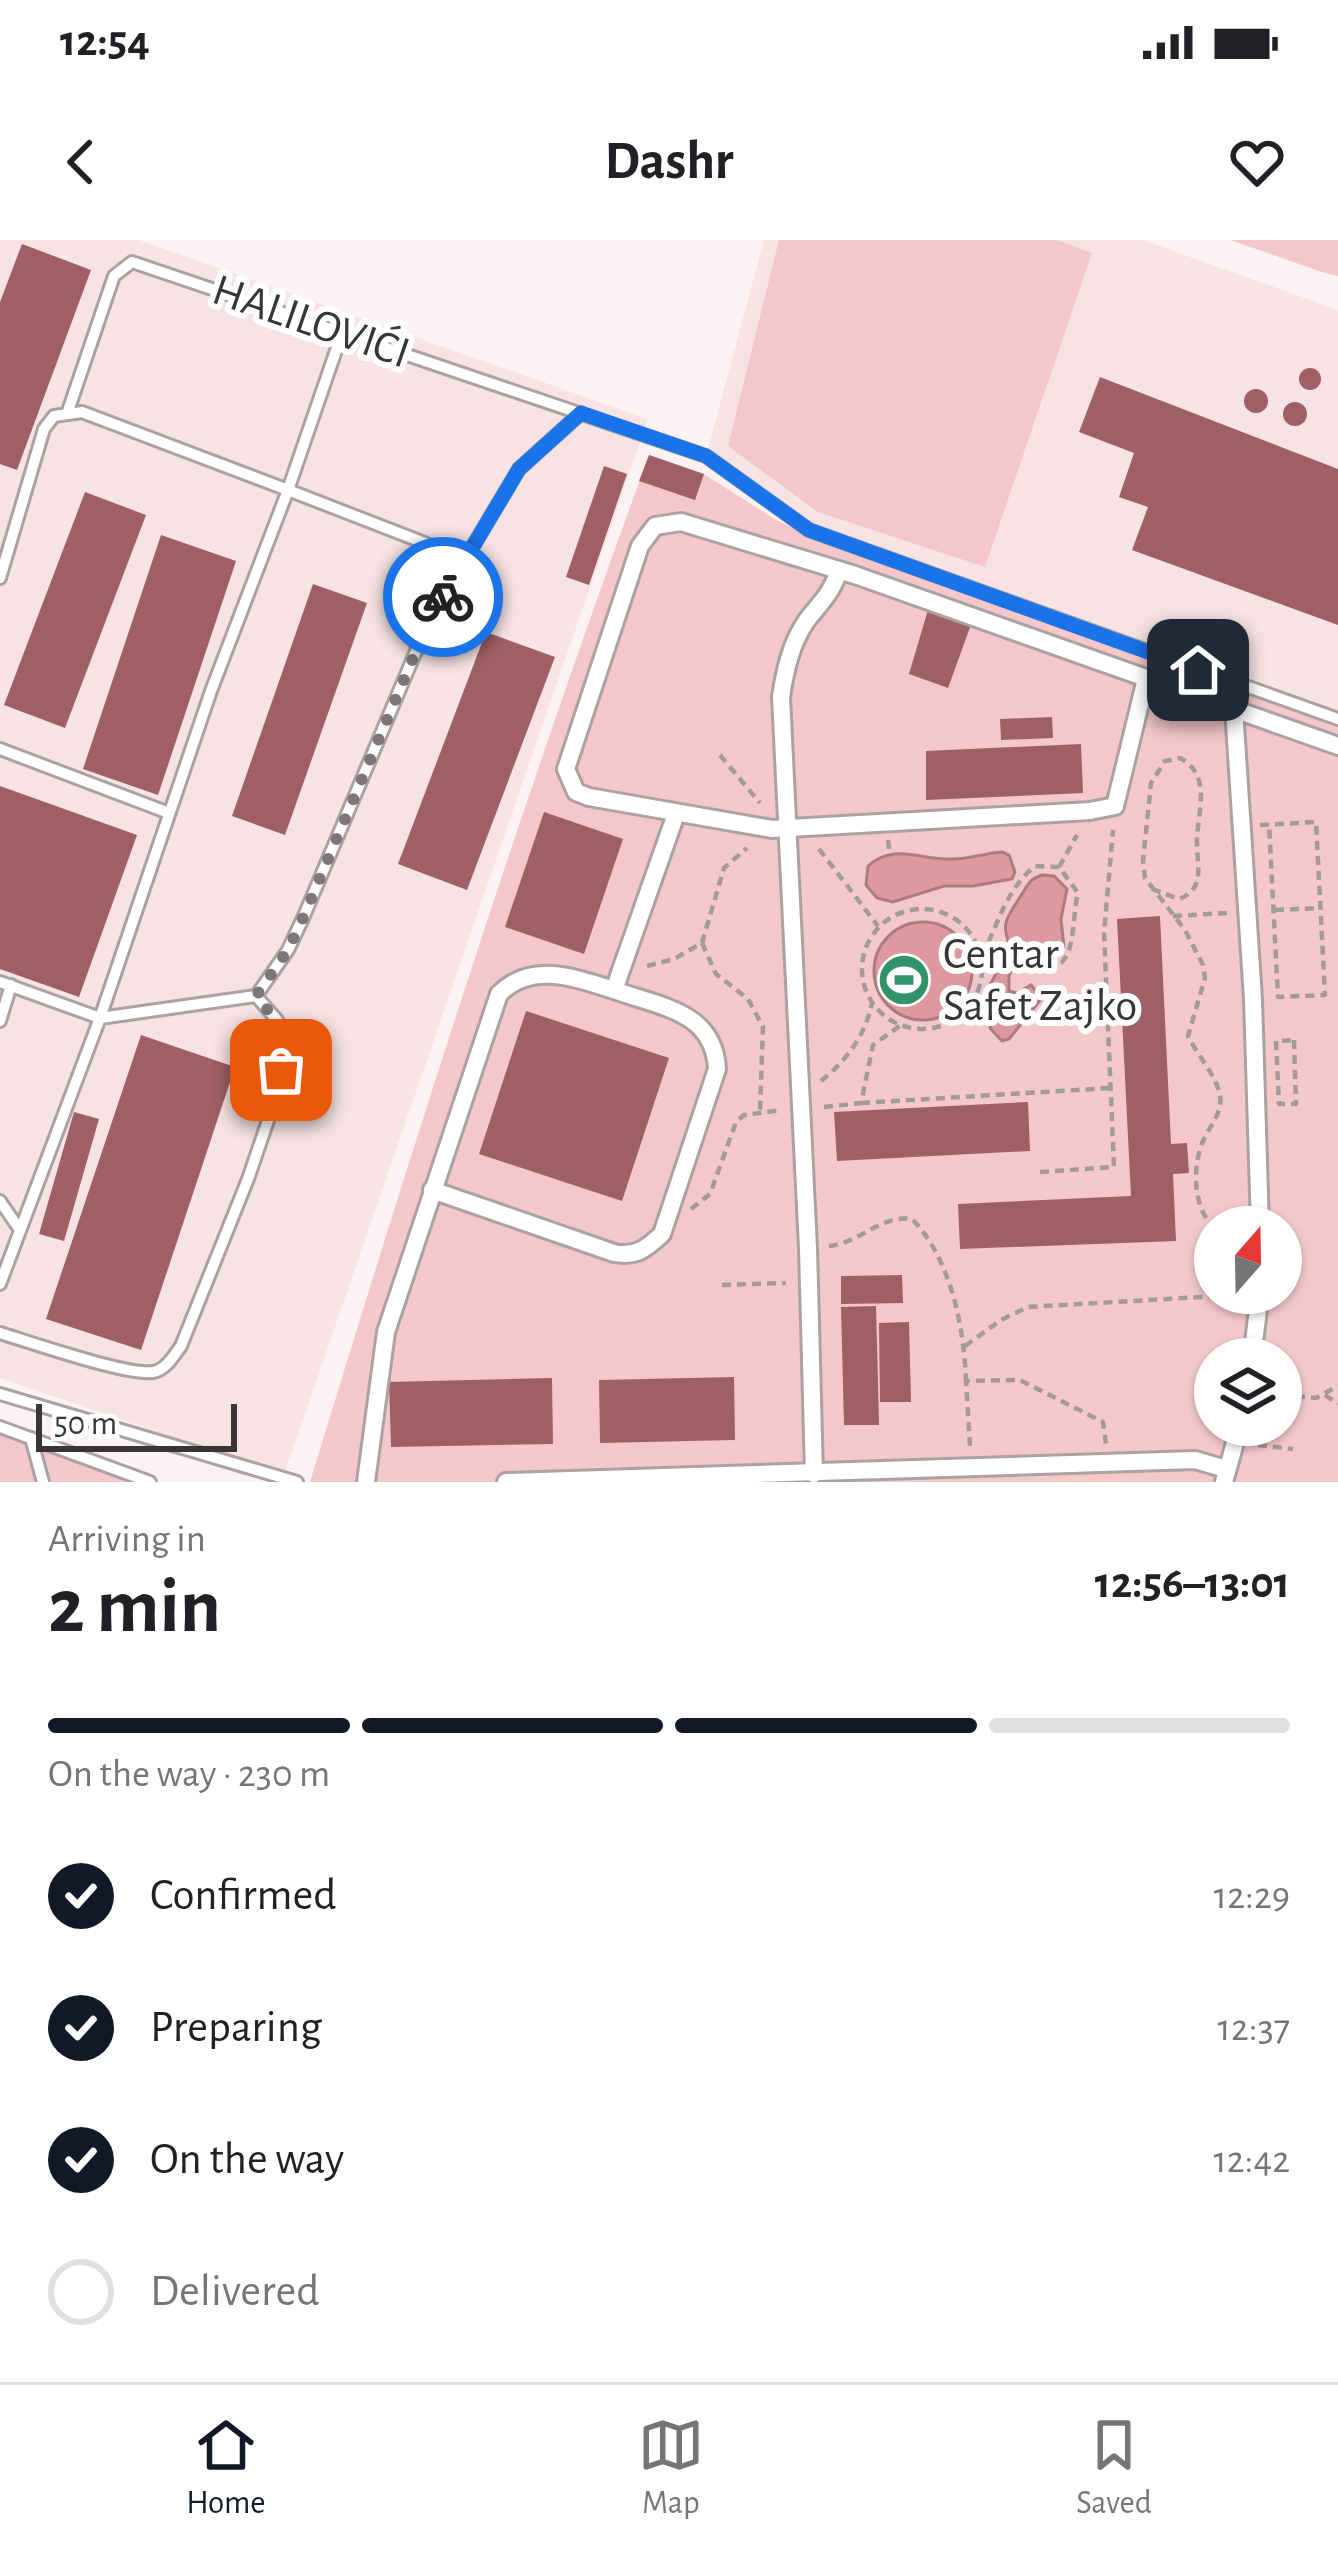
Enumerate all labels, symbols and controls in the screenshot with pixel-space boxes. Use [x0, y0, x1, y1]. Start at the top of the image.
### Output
text: 12:54 [60, 19, 150, 64]
icon: back [48, 129, 114, 195]
icon: heart [1224, 129, 1290, 195]
text: Dashr [604, 135, 734, 189]
street label: HALILOVIĆI [207, 265, 416, 377]
courier [383, 537, 503, 657]
icon: bike [410, 564, 476, 630]
pin [1147, 619, 1249, 721]
icon: home [1165, 637, 1231, 703]
place label: Centar Safet Zajko [943, 932, 1137, 1029]
sports icon: Centar Safet Zajko [876, 952, 932, 1008]
pin [230, 1019, 332, 1121]
icon: bag [248, 1037, 314, 1103]
north arrow [1194, 1206, 1302, 1314]
map controls [1194, 1206, 1302, 1446]
button: layers [1194, 1338, 1302, 1446]
scale bar [36, 1398, 237, 1451]
text: 50 m [54, 1408, 117, 1441]
text: Arriving in [48, 1520, 206, 1559]
text: 12:56–13:01 [1095, 1561, 1290, 1606]
text: 2 min [48, 1569, 221, 1647]
text: On the way · 230 m [48, 1755, 330, 1794]
icon: check [48, 1863, 114, 1929]
text: Confirmed [150, 1873, 336, 1918]
text: 12:29 [1214, 1877, 1290, 1916]
icon: check [48, 1995, 114, 2061]
text: Preparing [150, 2005, 322, 2050]
text: 12:37 [1218, 2009, 1290, 2048]
icon: check [48, 2127, 114, 2193]
text: On the way [150, 2137, 344, 2182]
text: 12:42 [1213, 2141, 1290, 2180]
text: Delivered [150, 2269, 319, 2314]
tab: Home [186, 2412, 266, 2524]
tab: Map [638, 2412, 704, 2524]
tab: Saved [1076, 2412, 1152, 2524]

